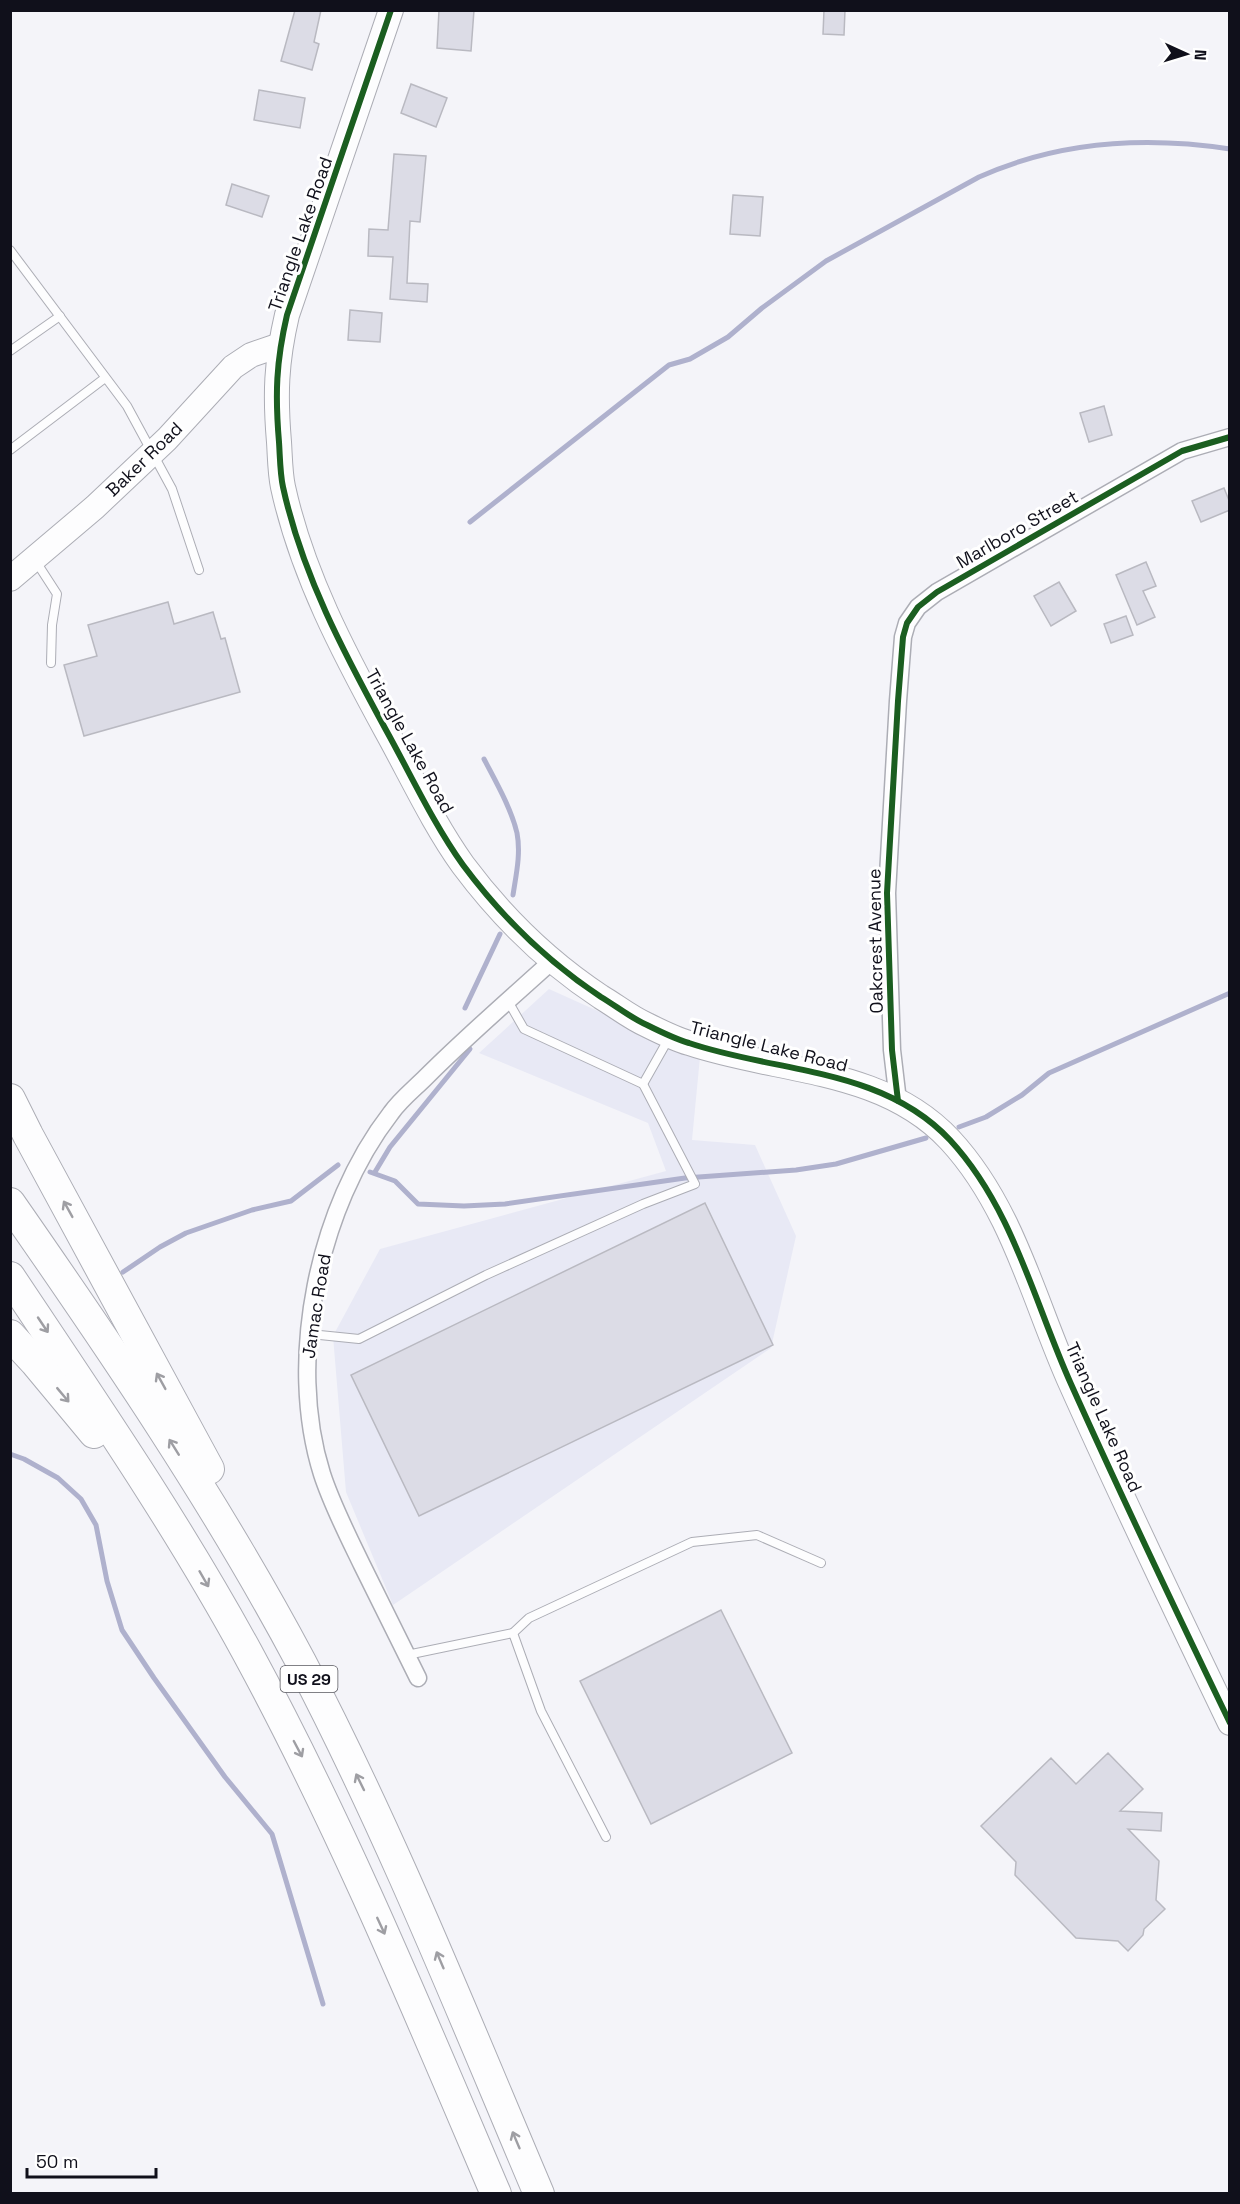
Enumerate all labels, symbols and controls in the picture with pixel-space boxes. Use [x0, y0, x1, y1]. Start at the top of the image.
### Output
north arrow [1156, 24, 1216, 84]
text: N [1190, 49, 1211, 61]
street label: Triangle Lake Road [263, 154, 337, 314]
street label: Baker Road [101, 417, 187, 501]
street label: Marlboro Street [952, 485, 1082, 573]
street label: Triangle Lake Road [361, 665, 459, 817]
street label: Oakcrest Avenue [862, 868, 888, 1014]
street label: Triangle Lake Road [688, 1015, 850, 1077]
one-way arrow [62, 1201, 73, 1219]
street label: Jamac Road [296, 1252, 336, 1360]
one-way arrow [37, 1317, 49, 1333]
street label: Triangle Lake Road [1061, 1338, 1147, 1496]
one-way arrow [155, 1372, 166, 1390]
one-way arrow [56, 1387, 69, 1403]
one-way arrow [167, 1439, 179, 1456]
one-way arrow [199, 1569, 210, 1587]
road number: US 29 [280, 1666, 338, 1692]
one-way arrow [293, 1740, 304, 1758]
one-way arrow [354, 1774, 366, 1792]
one-way arrow [376, 1916, 388, 1934]
one-way arrow [434, 1952, 445, 1970]
one-way arrow [510, 2131, 522, 2149]
scale bar [27, 2141, 156, 2179]
text: 50 m [36, 2150, 78, 2173]

